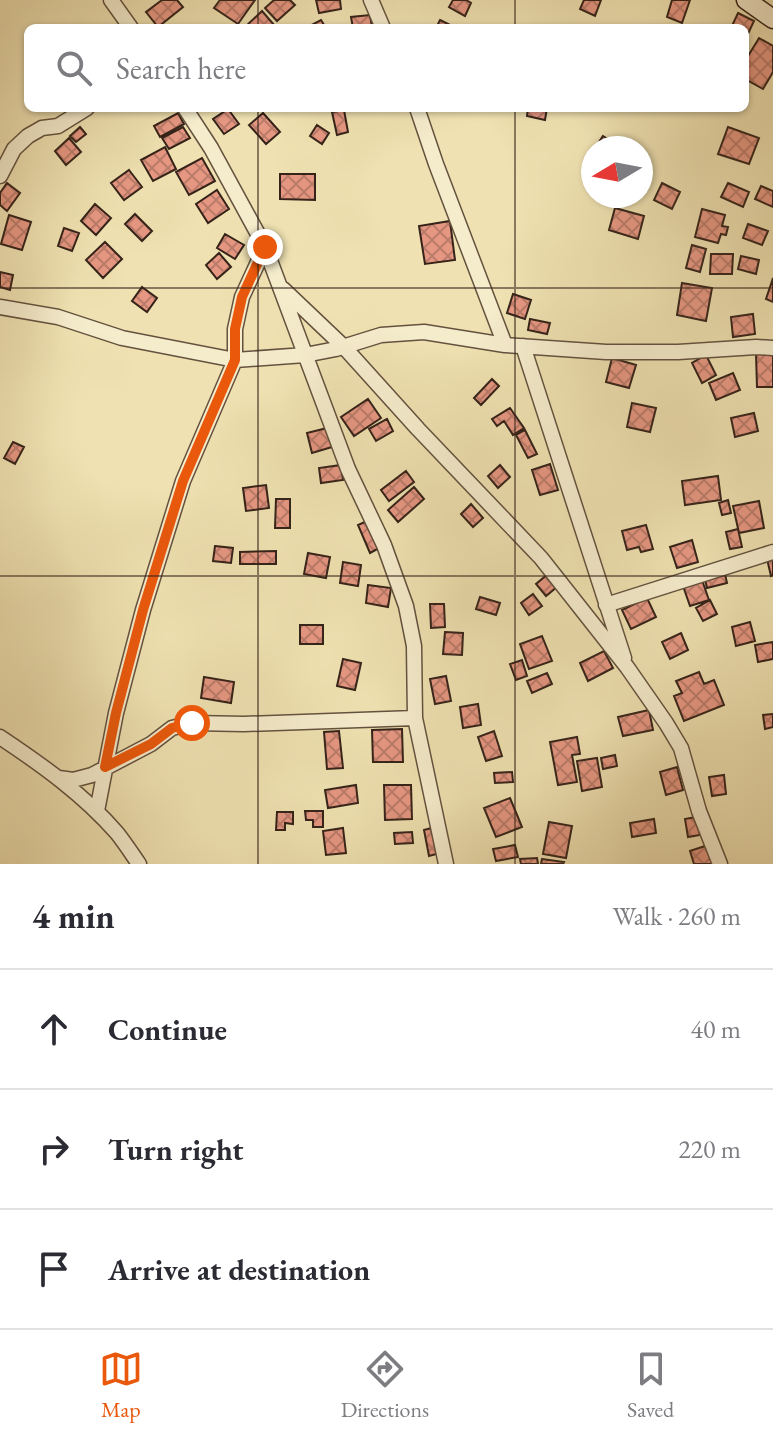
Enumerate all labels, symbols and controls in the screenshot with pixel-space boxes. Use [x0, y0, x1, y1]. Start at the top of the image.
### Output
search box [24, 24, 749, 112]
icon: search [52, 46, 96, 90]
text: Search here [116, 49, 246, 88]
north arrow [581, 136, 653, 208]
route end [247, 229, 283, 265]
route start [174, 705, 210, 741]
text: 4 min [32, 894, 115, 938]
text: Walk · 260 m [613, 899, 741, 933]
icon: ahead [32, 1007, 76, 1051]
text: Continue [108, 1010, 227, 1049]
text: 40 m [691, 1012, 741, 1046]
icon: right [32, 1127, 76, 1171]
text: Turn right [108, 1130, 244, 1169]
text: 220 m [678, 1132, 741, 1166]
icon: arrive [32, 1247, 76, 1291]
text: Arrive at destination [108, 1250, 370, 1289]
tab: Map [99, 1347, 143, 1424]
tab: Directions [341, 1347, 429, 1424]
tab: Saved [627, 1347, 674, 1424]

